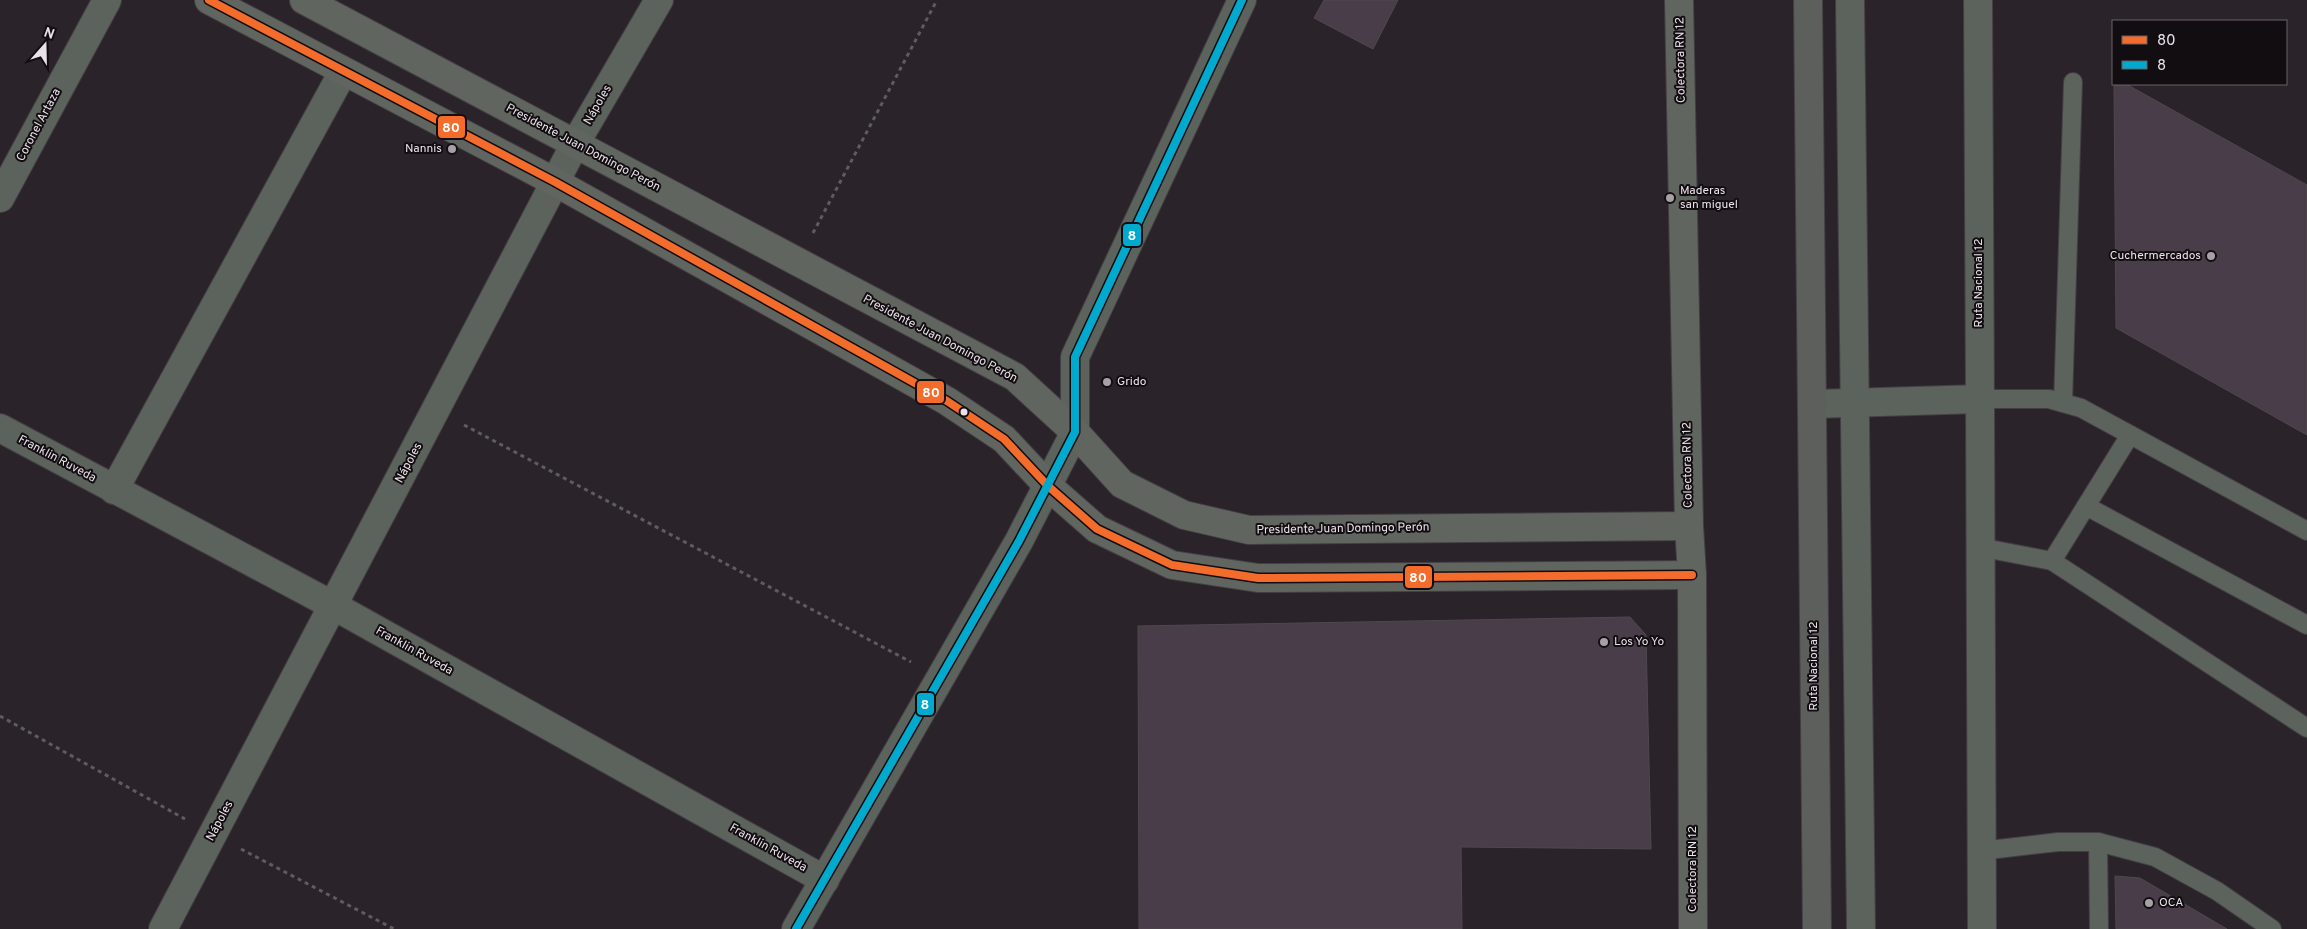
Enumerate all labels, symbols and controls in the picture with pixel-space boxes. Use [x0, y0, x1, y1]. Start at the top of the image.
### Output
street label: Colectora RN 12 [1672, 17, 1690, 103]
north arrow [20, 20, 70, 70]
legend [2112, 20, 2287, 85]
text: N [41, 24, 57, 44]
text: 80 [2157, 32, 2176, 51]
text: 8 [2157, 57, 2166, 76]
street label: Nápoles [580, 82, 616, 128]
street label: Coronel Artaza [13, 86, 65, 164]
street label: Presidente Juan Domingo Perón [503, 100, 663, 196]
line badge: 80 [437, 115, 466, 139]
text: 80 [442, 120, 460, 137]
place label: Nannis [405, 141, 442, 157]
marker: Nannis [446, 143, 458, 155]
place label: Maderas san miguel [1680, 183, 1738, 213]
marker: Maderas san miguel [1664, 192, 1676, 204]
line badge: 8 [1122, 223, 1142, 247]
text: 8 [1128, 228, 1136, 245]
street label: Ruta Nacional 12 [1971, 238, 1987, 328]
place label: Cuchermercados [2110, 248, 2201, 264]
marker: Cuchermercados [2205, 250, 2217, 262]
street label: Presidente Juan Domingo Perón [860, 291, 1020, 387]
place label: Grido [1117, 374, 1147, 390]
marker: Grido [1101, 376, 1113, 388]
line badge: 80 [916, 380, 945, 404]
text: 80 [922, 385, 940, 402]
unlabelled marker [959, 407, 969, 417]
street label: Colectora RN 12 [1679, 422, 1697, 508]
street label: Franklin Ruveda [15, 432, 99, 486]
street label: Nápoles [392, 440, 426, 486]
street label: Presidente Juan Domingo Perón [1256, 519, 1430, 539]
line badge: 80 [1404, 565, 1433, 589]
text: 80 [1409, 570, 1427, 587]
street label: Ruta Nacional 12 [1806, 621, 1822, 711]
street label: Franklin Ruveda [372, 623, 456, 679]
place label: Los Yo Yo [1614, 634, 1664, 650]
marker: Los Yo Yo [1598, 636, 1610, 648]
line badge: 8 [916, 692, 935, 716]
text: 8 [921, 697, 929, 714]
street label: Nápoles [203, 798, 237, 844]
street label: Franklin Ruveda [726, 820, 810, 876]
street label: Colectora RN 12 [1685, 826, 1701, 912]
place label: OCA [2159, 895, 2183, 911]
marker: OCA [2143, 897, 2155, 909]

